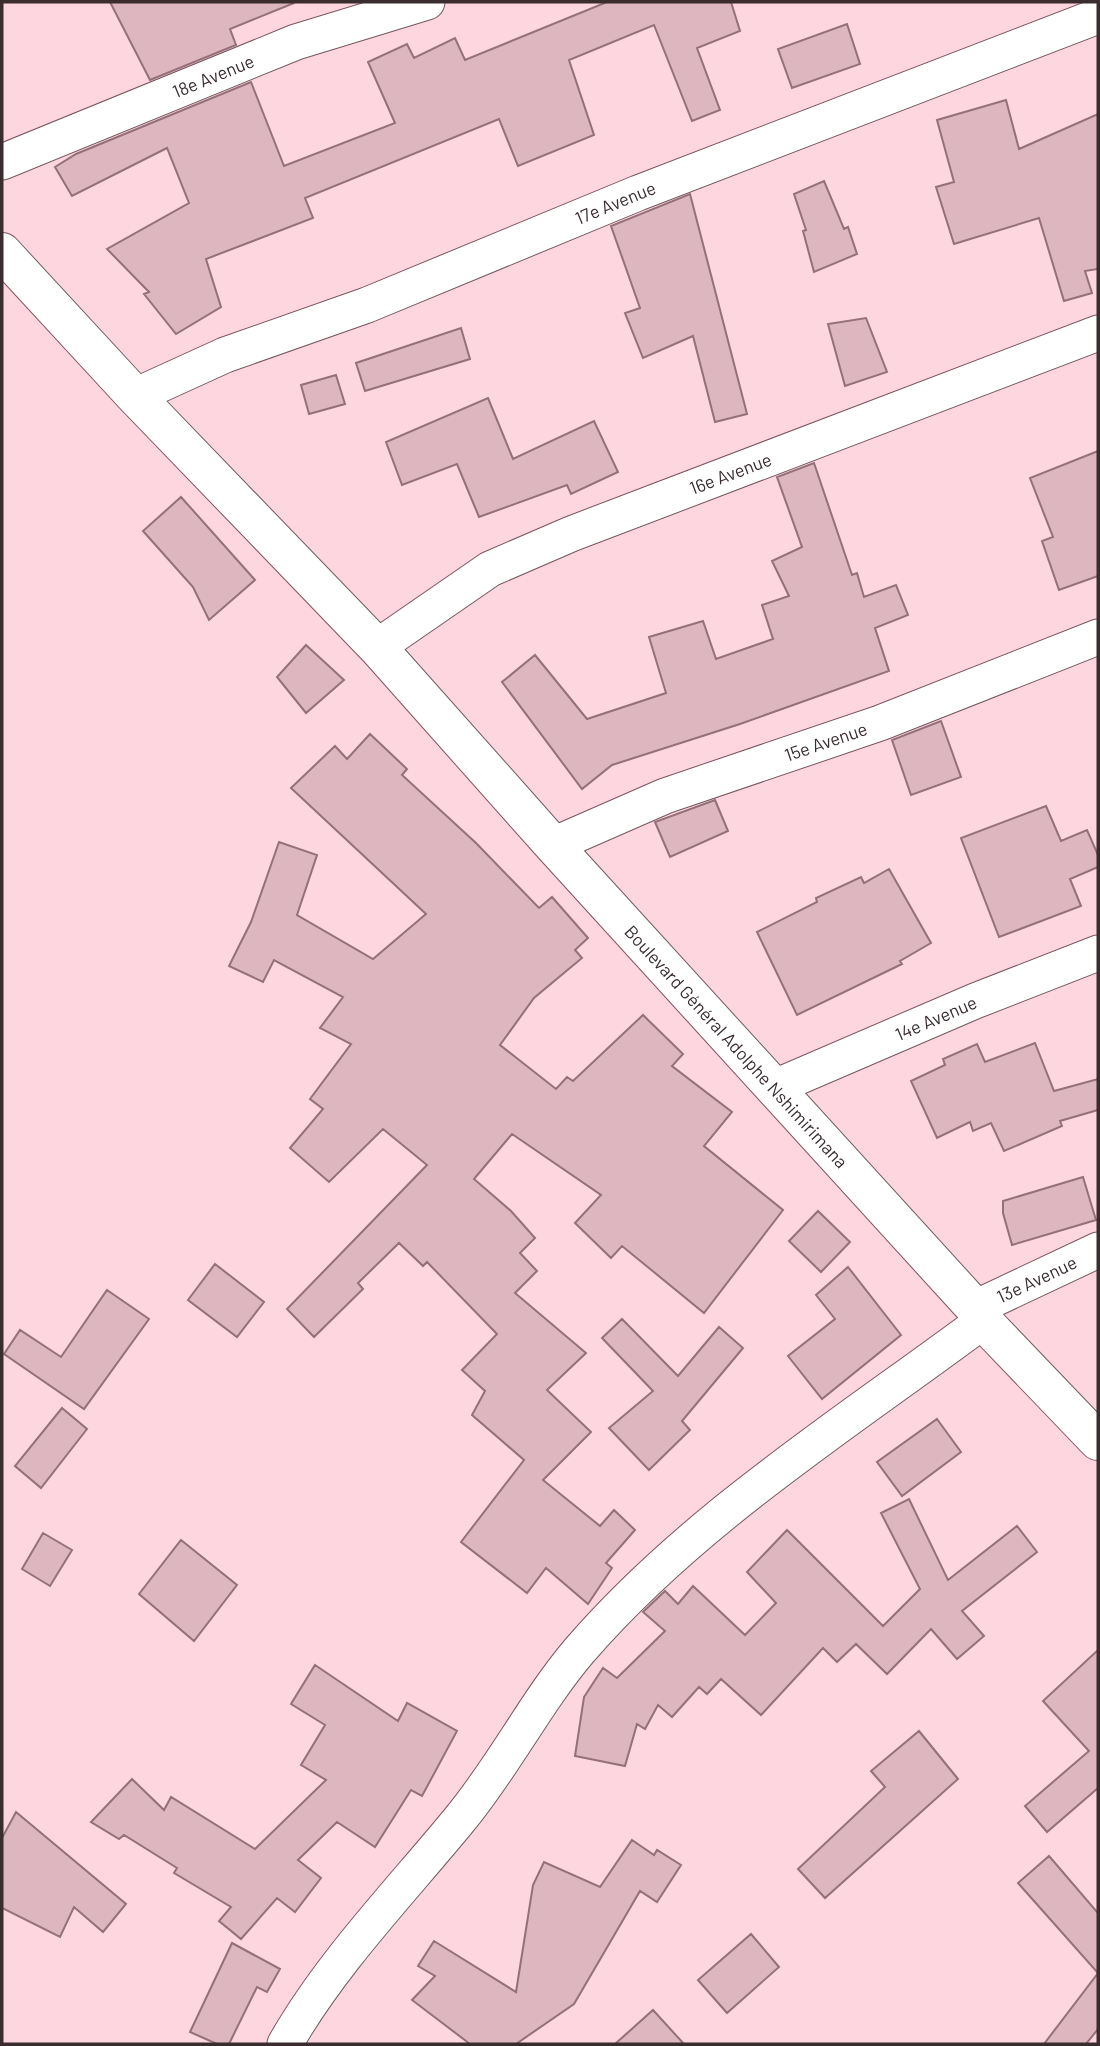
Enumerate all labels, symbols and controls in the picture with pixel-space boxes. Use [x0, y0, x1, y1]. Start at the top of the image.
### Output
street label: 18e Avenue [169, 49, 257, 102]
street label: 17e Avenue [572, 176, 659, 229]
street label: 16e Avenue [686, 448, 774, 499]
street label: 15e Avenue [781, 717, 870, 766]
street label: Boulevard Général Adolphe Nshimirimana [620, 920, 853, 1172]
street label: 14e Avenue [892, 991, 980, 1045]
street label: 13e Avenue [993, 1251, 1080, 1307]

